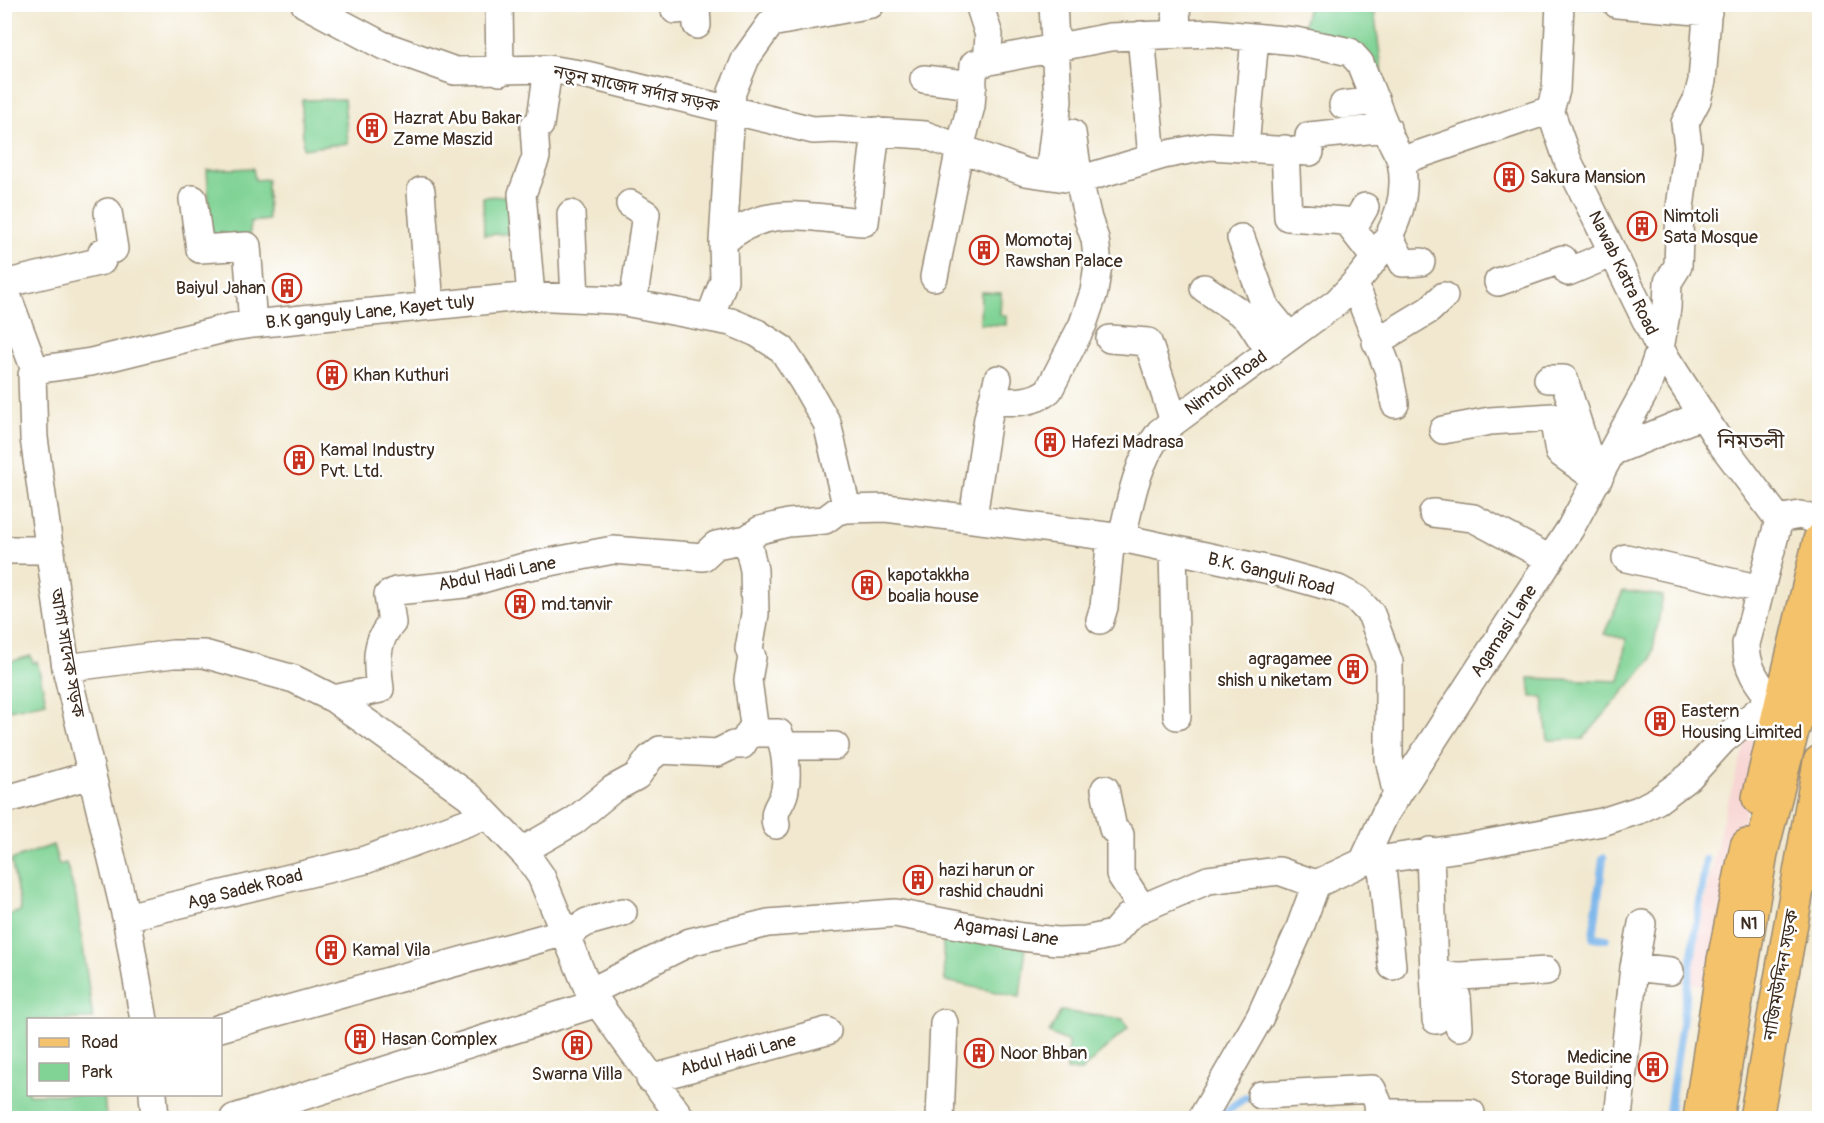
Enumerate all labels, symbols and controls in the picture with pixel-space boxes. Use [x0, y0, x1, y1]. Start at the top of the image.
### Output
street label: নতুন মাজেদ সর্দার সড়ক [550, 60, 722, 118]
place label: Hazrat Abu Bakar Zame Maszid [393, 107, 522, 151]
building icon: Hazrat Abu Bakar Zame Maszid [356, 112, 388, 144]
building icon: Sakura Mansion [1493, 161, 1525, 193]
place label: Sakura Mansion [1530, 166, 1646, 189]
place label: Nimtoli Sata Mosque [1663, 205, 1758, 249]
street label: Nawab Katra Road [1583, 207, 1663, 339]
building icon: Nimtoli Sata Mosque [1626, 210, 1658, 242]
place label: Momotaj Rawshan Palace [1005, 229, 1123, 273]
building icon: Momotaj Rawshan Palace [968, 234, 1000, 266]
building icon: Baiyul Jahan [271, 272, 303, 304]
place label: Baiyul Jahan [176, 277, 266, 300]
street label: B.K ganguly Lane, Kayet tuly [265, 290, 476, 334]
street label: Nimtoli Road [1180, 345, 1272, 421]
building icon: Khan Kuthuri [316, 359, 348, 391]
place label: Khan Kuthuri [353, 364, 449, 387]
building icon: Hafezi Madrasa [1034, 426, 1066, 458]
district label: নিমতলী [1717, 428, 1785, 455]
place label: Hafezi Madrasa [1071, 431, 1184, 454]
place label: Kamal Industry Pvt. Ltd. [320, 439, 435, 483]
building icon: Kamal Industry Pvt. Ltd. [283, 444, 315, 476]
street label: B.K. Ganguli Road [1205, 547, 1337, 601]
street label: Abdul Hadi Lane [436, 551, 558, 597]
place label: kapotakkha boalia house [888, 564, 979, 608]
building icon: kapotakkha boalia house [851, 569, 883, 601]
street label: Agamasi Lane [1466, 580, 1542, 682]
street label: আগা সাদেক সড়ক [44, 586, 90, 720]
building icon: md.tanvir [504, 588, 536, 620]
place label: md.tanvir [541, 593, 613, 616]
place label: agragamee shish u niketam [1217, 648, 1332, 692]
building icon: agragamee shish u niketam [1337, 653, 1369, 685]
place label: Eastern Housing Limited [1681, 700, 1802, 744]
building icon: Eastern Housing Limited [1644, 705, 1676, 737]
place label: hazi harun or rashid chaudni [939, 859, 1043, 903]
street label: Aga Sadek Road [185, 864, 305, 914]
building icon: hazi harun or rashid chaudni [902, 864, 934, 896]
street label: নাজিমউদ্দিন সড়ক [1758, 907, 1804, 1043]
road number: N1 [1734, 911, 1764, 937]
street label: Agamasi Lane [952, 912, 1060, 952]
building icon: Kamal Vila [315, 934, 347, 966]
place label: Kamal Vila [352, 939, 430, 962]
legend [27, 1018, 222, 1096]
building icon: Hasan Complex [344, 1023, 376, 1055]
place label: Hasan Complex [381, 1028, 498, 1051]
street label: Abdul Hadi Lane [677, 1028, 799, 1082]
building icon: Swarna Villa [561, 1029, 593, 1061]
text: Road [81, 1031, 118, 1054]
building icon: Noor Bhban [963, 1037, 995, 1069]
place label: Noor Bhban [1000, 1042, 1087, 1065]
place label: Medicine Storage Building [1510, 1046, 1632, 1090]
building icon: Medicine Storage Building [1637, 1051, 1669, 1083]
text: Park [81, 1061, 113, 1084]
place label: Swarna Villa [532, 1063, 622, 1086]

